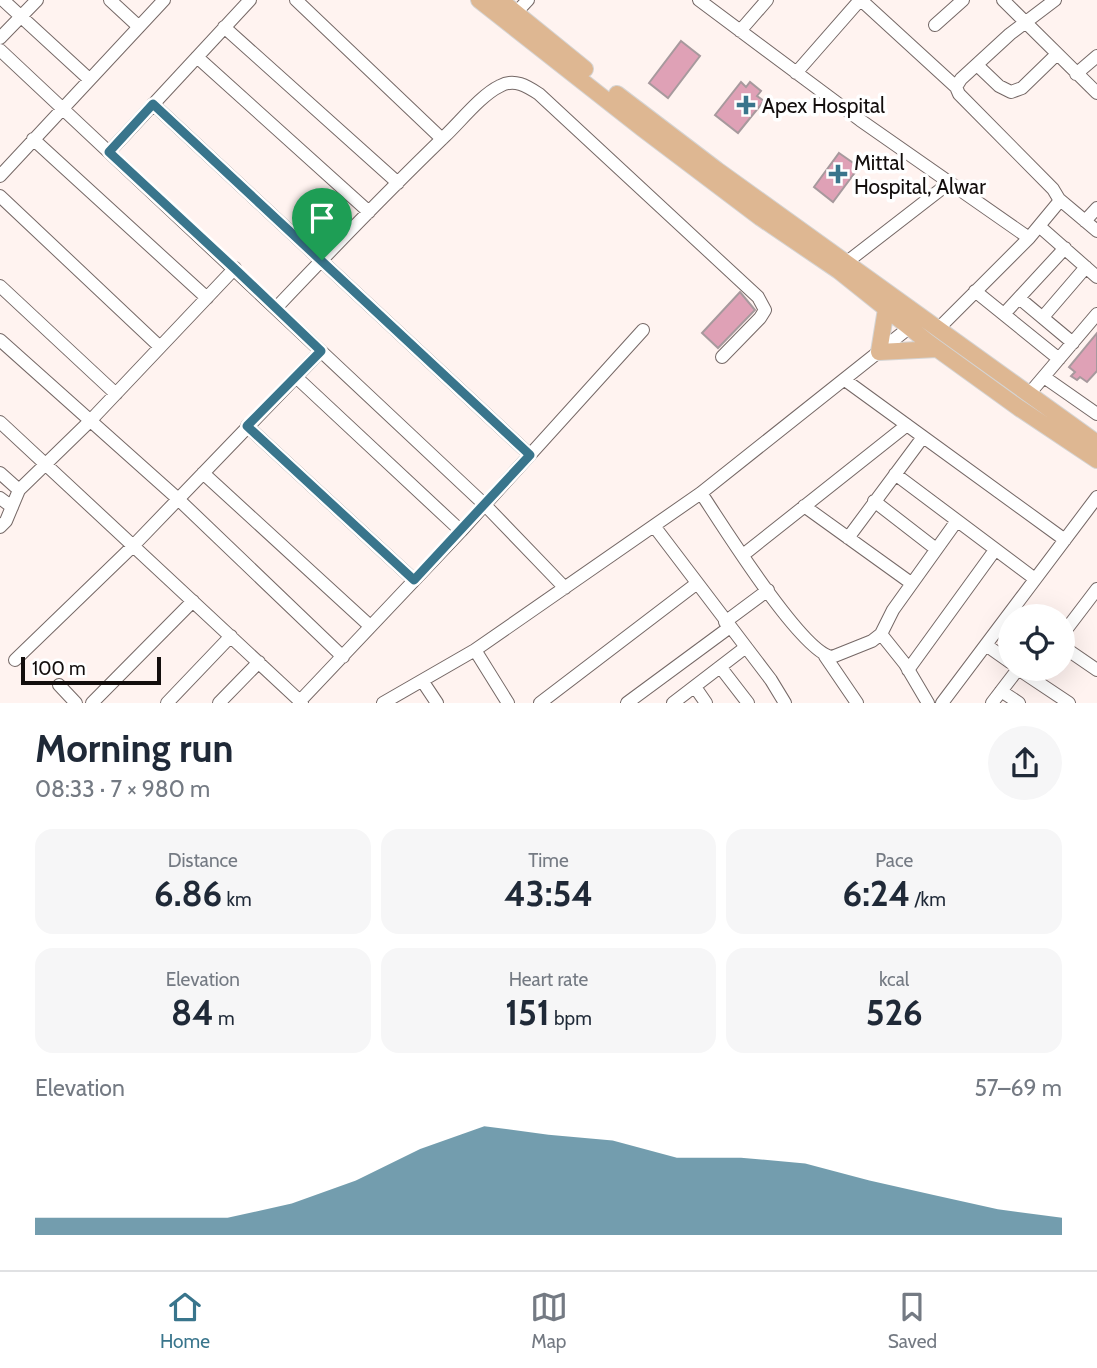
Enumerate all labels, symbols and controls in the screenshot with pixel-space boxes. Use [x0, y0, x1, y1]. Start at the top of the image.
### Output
place label: Apex Hospital [762, 93, 885, 118]
marker: Apex Hospital [736, 95, 756, 115]
place label: Mittal Hospital, Alwar [854, 150, 986, 199]
marker: Mittal Hospital, Alwar [828, 164, 848, 184]
pin [292, 188, 352, 260]
icon: arrive [303, 199, 341, 237]
map controls [998, 604, 1075, 681]
button: locate [998, 604, 1075, 681]
scale bar [21, 654, 161, 686]
text: 100 m [32, 657, 86, 680]
text: Morning run [35, 725, 234, 772]
button: share [988, 726, 1062, 800]
text: 08:33 · 7 × 980 m [35, 775, 210, 803]
text: Distance [168, 849, 238, 872]
text: Time [528, 849, 569, 872]
text: Pace [875, 849, 913, 872]
text: 6.86 [154, 872, 222, 915]
text: 43:54 [504, 872, 593, 915]
text: 6:24 [843, 872, 910, 915]
text: km [222, 888, 252, 911]
text: /km [910, 888, 946, 911]
text: Elevation [166, 968, 240, 991]
text: Heart rate [509, 968, 588, 991]
text: kcal [879, 968, 909, 991]
text: 84 [171, 991, 214, 1034]
text: 151 [505, 991, 550, 1034]
text: 526 [866, 991, 923, 1034]
text: m [214, 1007, 235, 1030]
text: bpm [550, 1007, 592, 1030]
text: Elevation [35, 1074, 125, 1102]
text: 57–69 m [974, 1074, 1062, 1102]
tab: Home [160, 1288, 210, 1353]
tab: Map [530, 1288, 568, 1353]
tab: Saved [888, 1288, 937, 1353]

